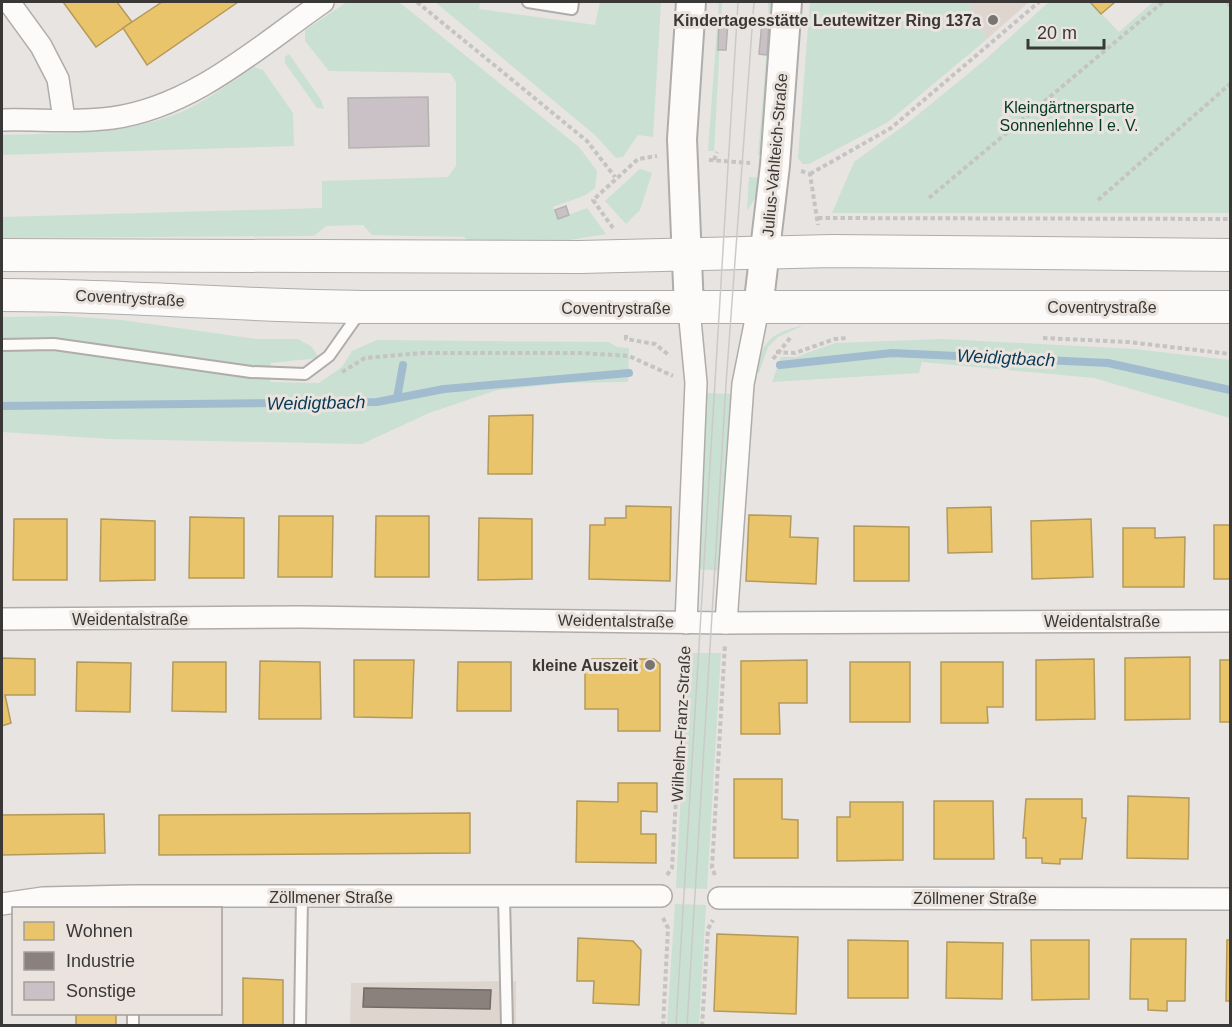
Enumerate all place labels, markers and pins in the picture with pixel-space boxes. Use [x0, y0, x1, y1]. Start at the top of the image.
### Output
place label: Kindertagesstätte Leutewitzer Ring 137a [673, 12, 981, 29]
marker: Kindertagesstätte Leutewitzer Ring 137a [986, 13, 1000, 27]
place label: kleine Auszeit [532, 657, 639, 674]
marker: kleine Auszeit [643, 658, 657, 672]

